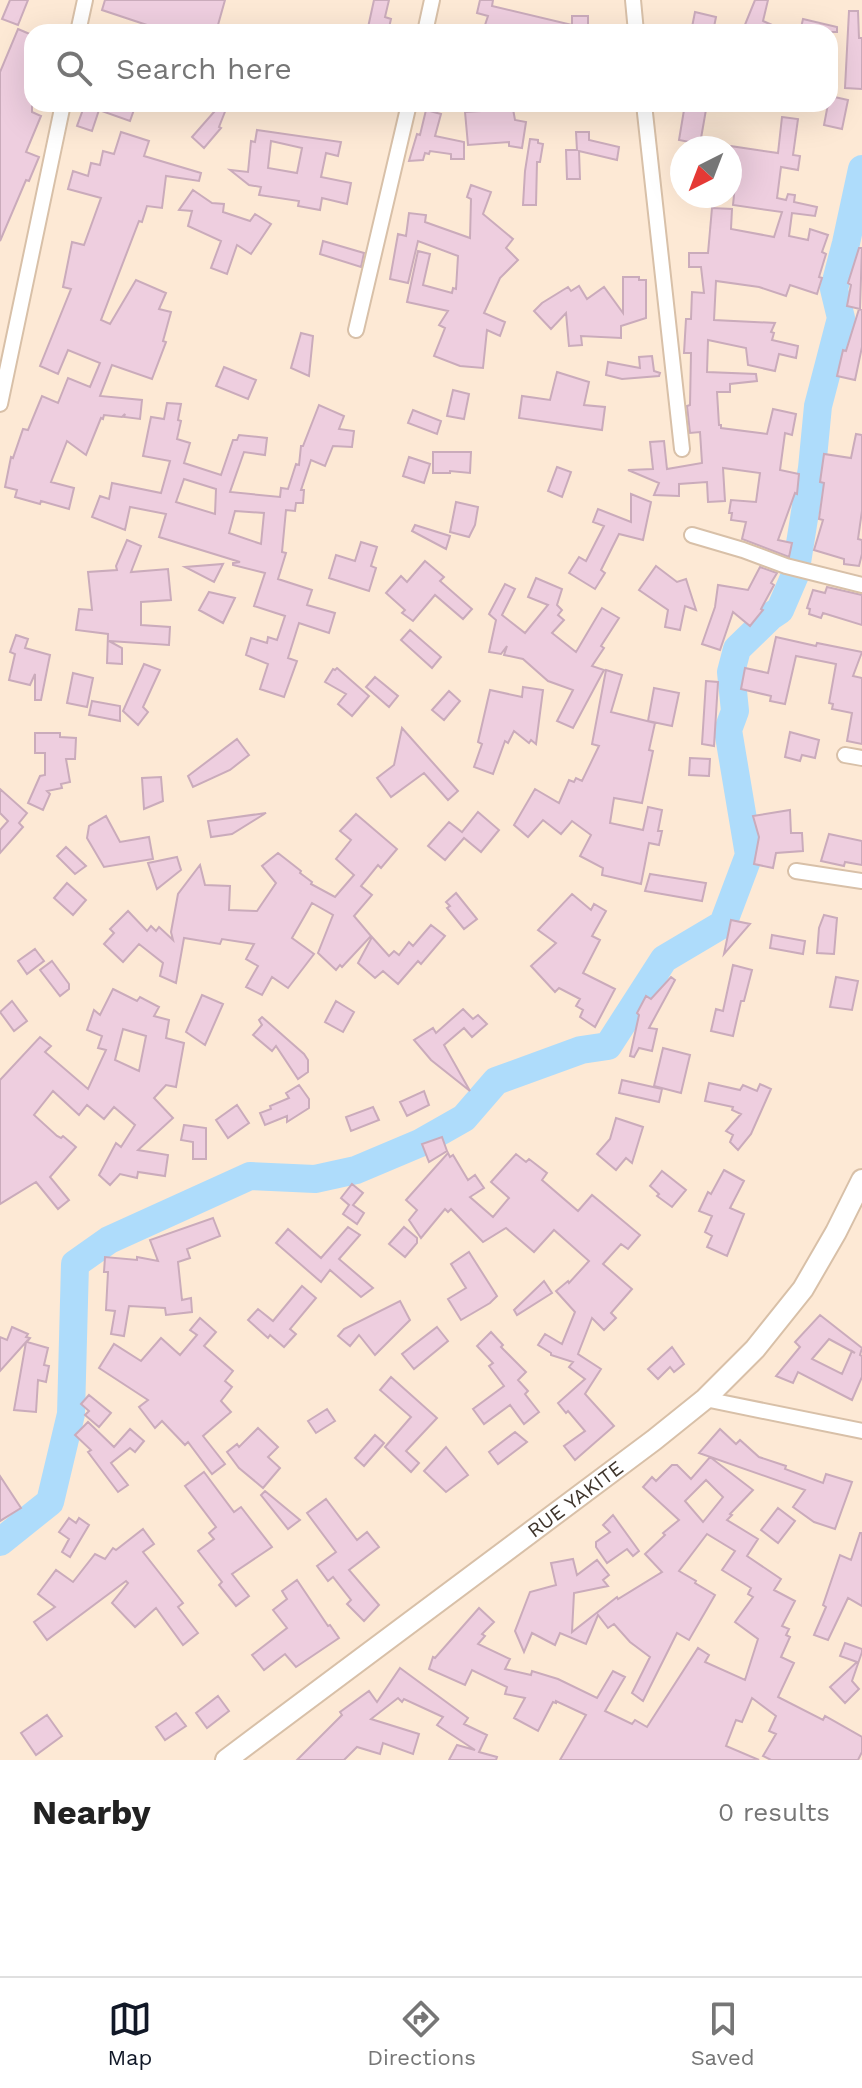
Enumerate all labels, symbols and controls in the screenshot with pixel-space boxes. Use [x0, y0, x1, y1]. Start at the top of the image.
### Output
search box [24, 24, 838, 112]
icon: search [52, 46, 96, 90]
text: Search here [116, 51, 292, 86]
north arrow [670, 136, 742, 208]
street label: RUE YAKITE [523, 1455, 628, 1543]
text: Nearby [32, 1792, 151, 1832]
text: 0 results [718, 1797, 830, 1827]
tab: Map [107, 1997, 152, 2070]
tab: Directions [367, 1997, 476, 2070]
tab: Saved [691, 1997, 755, 2070]

